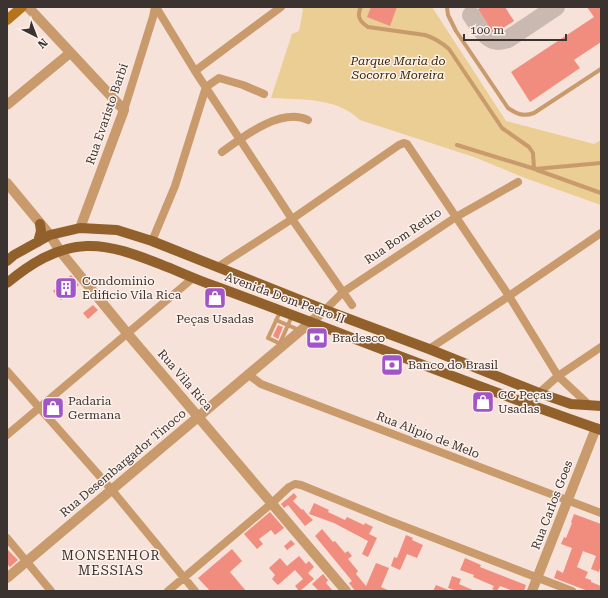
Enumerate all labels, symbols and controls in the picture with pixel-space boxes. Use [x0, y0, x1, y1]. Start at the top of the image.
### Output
north arrow [16, 16, 56, 56]
scale bar [464, 16, 566, 42]
text: 100 m [470, 23, 504, 37]
text: N [34, 35, 50, 51]
park label: Parque Maria do Socorro Moreira [350, 54, 445, 82]
street label: Rua Evaristo Barbi [83, 61, 131, 166]
street label: Rua Bom Retiro [362, 205, 444, 267]
street label: Avenida Dom Pedro II [223, 270, 347, 326]
place label: Condominio Edificio Vila Rica [82, 274, 182, 302]
building icon: Condominio Edificio Vila Rica [53, 275, 79, 301]
shop icon: Peças Usadas [202, 285, 228, 311]
place label: Peças Usadas [176, 312, 254, 326]
bank icon: Bradesco [304, 325, 330, 351]
place label: Bradesco [332, 331, 385, 345]
street label: Rua Vila Rica [155, 347, 216, 414]
bank icon: Banco do Brasil [379, 352, 405, 378]
place label: Banco do Brasil [408, 358, 498, 372]
place label: GC Peças Usadas [498, 388, 552, 416]
shop icon: GC Peças Usadas [470, 389, 496, 415]
place label: Padaria Germana [68, 394, 121, 422]
shop icon: Padaria Germana [40, 395, 66, 421]
street label: Rua Desembargador Tinoco [57, 406, 189, 520]
street label: Rua Alípio de Melo [374, 409, 482, 461]
street label: Rua Carlos Goes [529, 458, 576, 551]
district label: MONSENHOR MESSIAS [61, 548, 161, 578]

